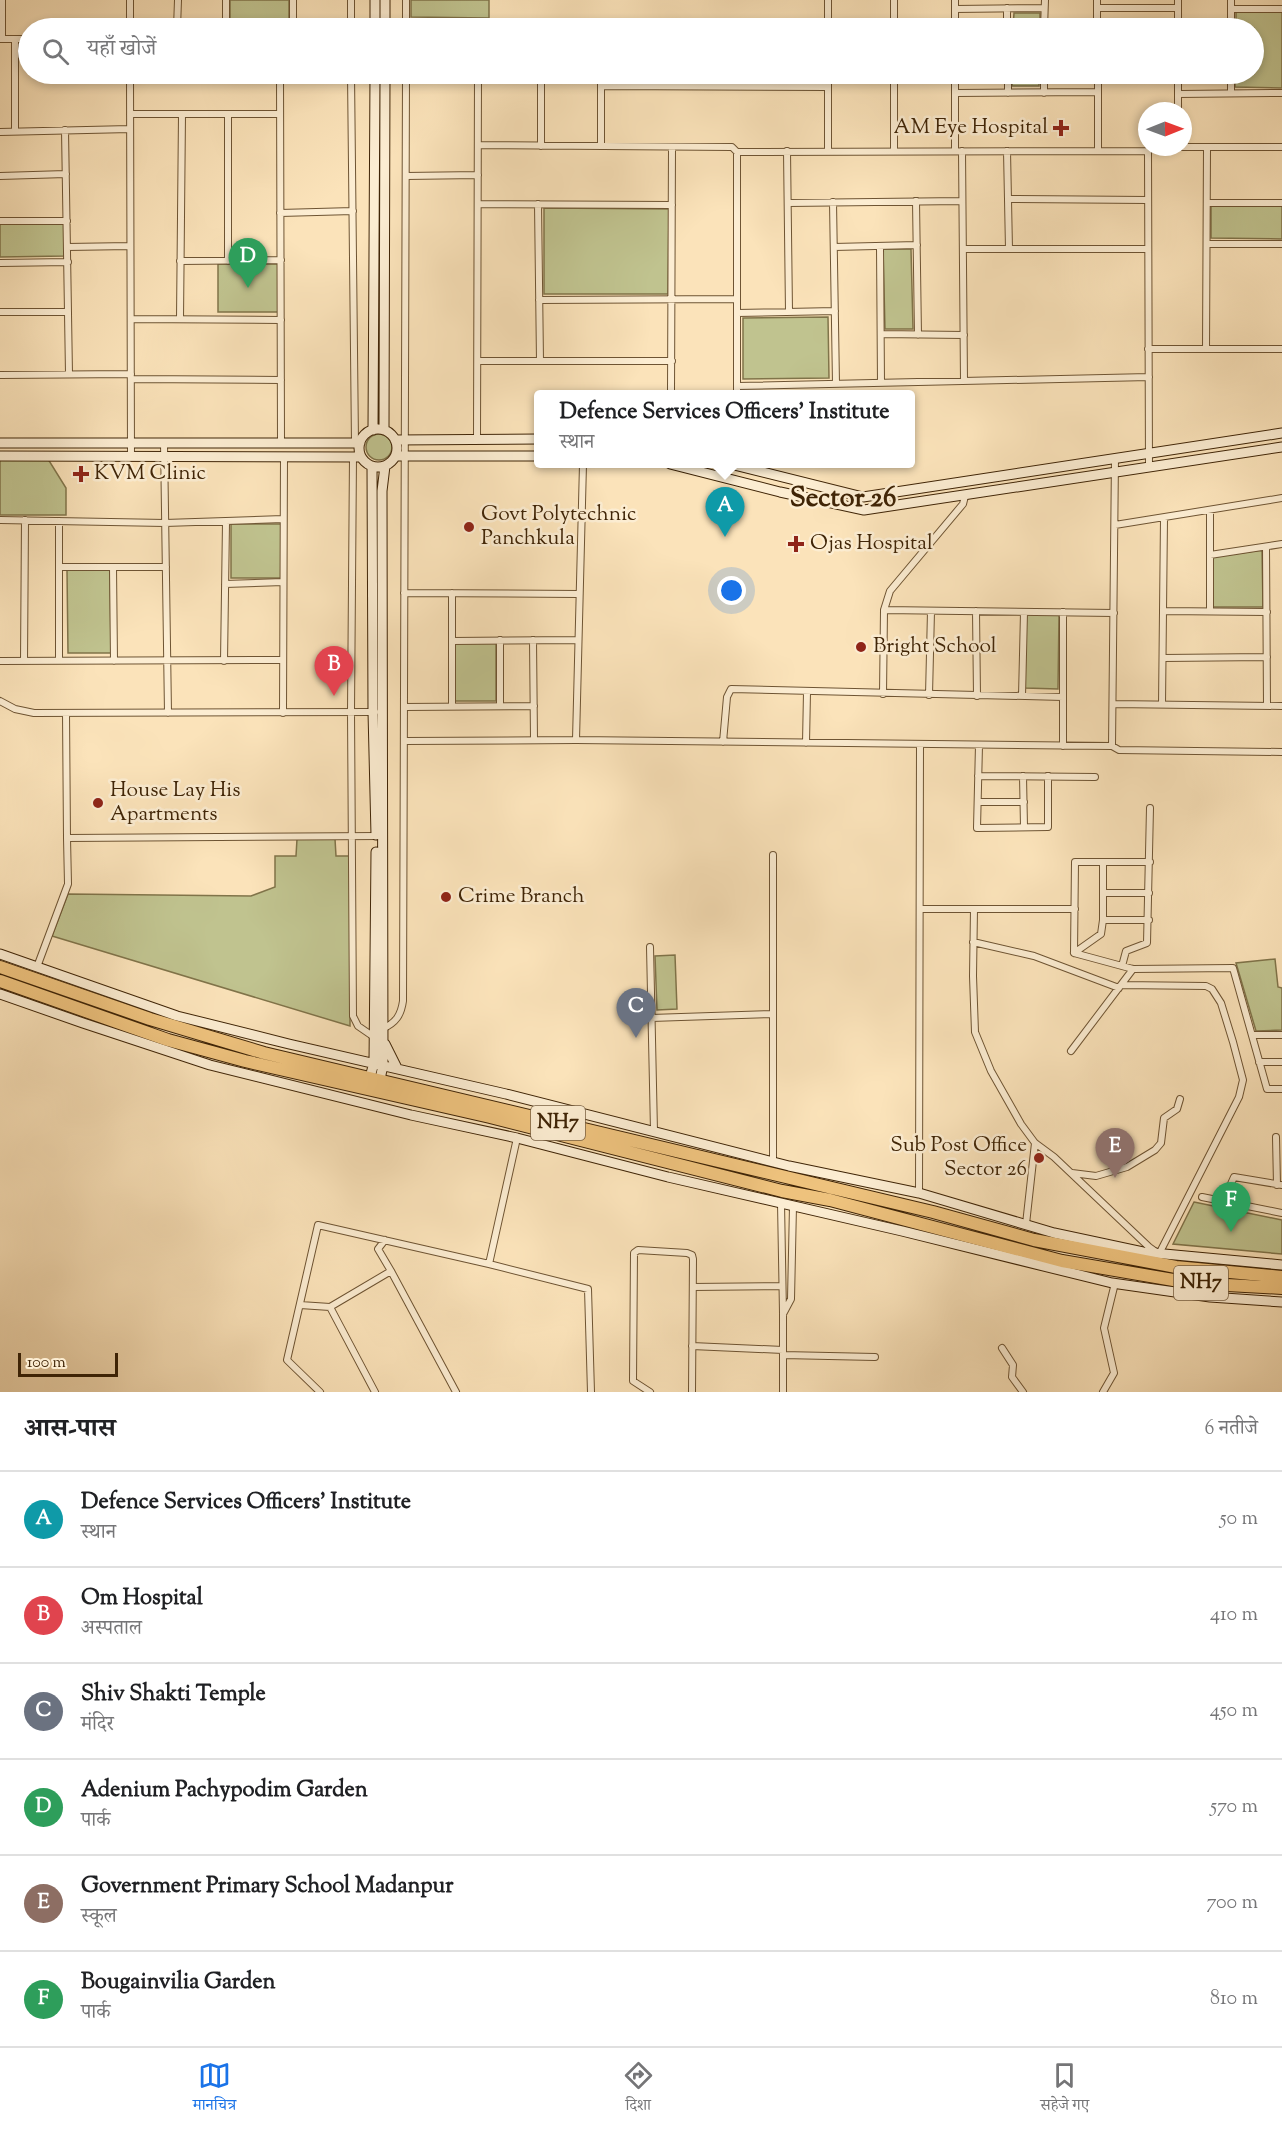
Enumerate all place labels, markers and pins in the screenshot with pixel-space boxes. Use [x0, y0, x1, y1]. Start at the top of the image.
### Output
place label: AM Eye Hospital [894, 113, 1048, 143]
marker: AM Eye Hospital [1052, 119, 1070, 137]
pin: D [228, 238, 268, 288]
place label: KVM Clinic [94, 459, 206, 489]
marker: KVM Clinic [72, 465, 90, 483]
pin: A [706, 488, 744, 537]
place label: Govt Polytechnic Panchkula [481, 500, 637, 554]
marker: Govt Polytechnic Panchkula [462, 520, 476, 534]
place label: Ojas Hospital [810, 529, 933, 559]
marker: Ojas Hospital [787, 535, 805, 553]
place label: Bright School [873, 632, 997, 662]
marker: Bright School [854, 640, 868, 654]
pin: B [314, 646, 354, 696]
place label: House Lay His Apartments [110, 776, 241, 830]
marker: House Lay His Apartments [91, 796, 105, 810]
place label: Crime Branch [458, 882, 585, 912]
marker: Crime Branch [439, 890, 453, 904]
pin: C [616, 988, 656, 1038]
pin: E [1096, 1128, 1134, 1178]
place label: Sub Post Office Sector 26 [890, 1131, 1027, 1185]
marker: Sub Post Office Sector 26 [1032, 1151, 1046, 1165]
pin: F [1212, 1182, 1250, 1232]

